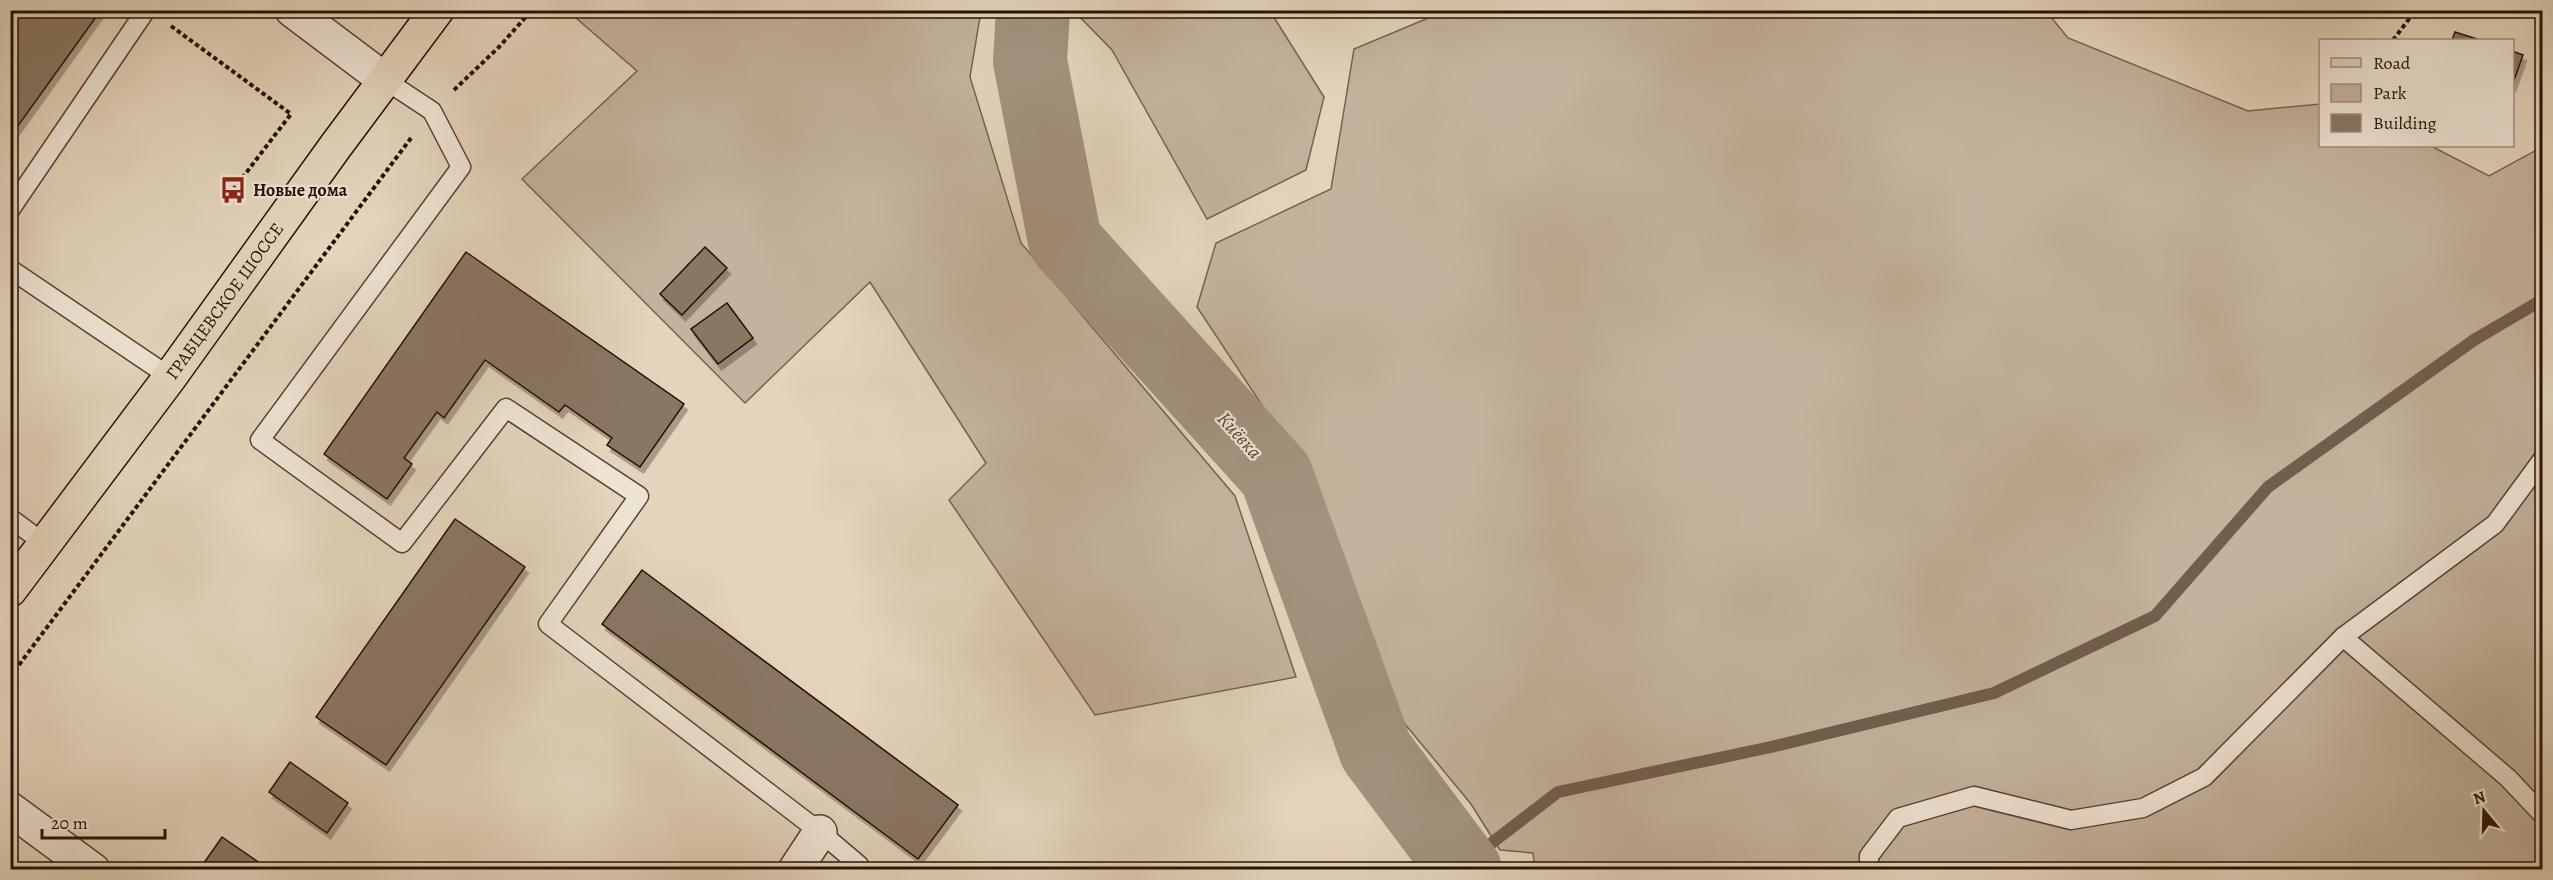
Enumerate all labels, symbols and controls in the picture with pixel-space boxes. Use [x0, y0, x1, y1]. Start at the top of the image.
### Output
legend [2319, 39, 2514, 147]
text: Road [2373, 51, 2411, 75]
text: Park [2373, 81, 2407, 105]
text: Building [2373, 111, 2437, 135]
bus stop icon: Новые дома [218, 175, 248, 205]
place label: Новые дома [253, 178, 348, 202]
street label: ГРАБЦЕВСКОЕ ШОССЕ [160, 218, 289, 384]
water label: Киёвка [1211, 406, 1268, 465]
north arrow [2454, 781, 2514, 841]
text: N [2470, 785, 2489, 810]
scale bar [42, 802, 165, 840]
text: 20 m [51, 811, 88, 835]

